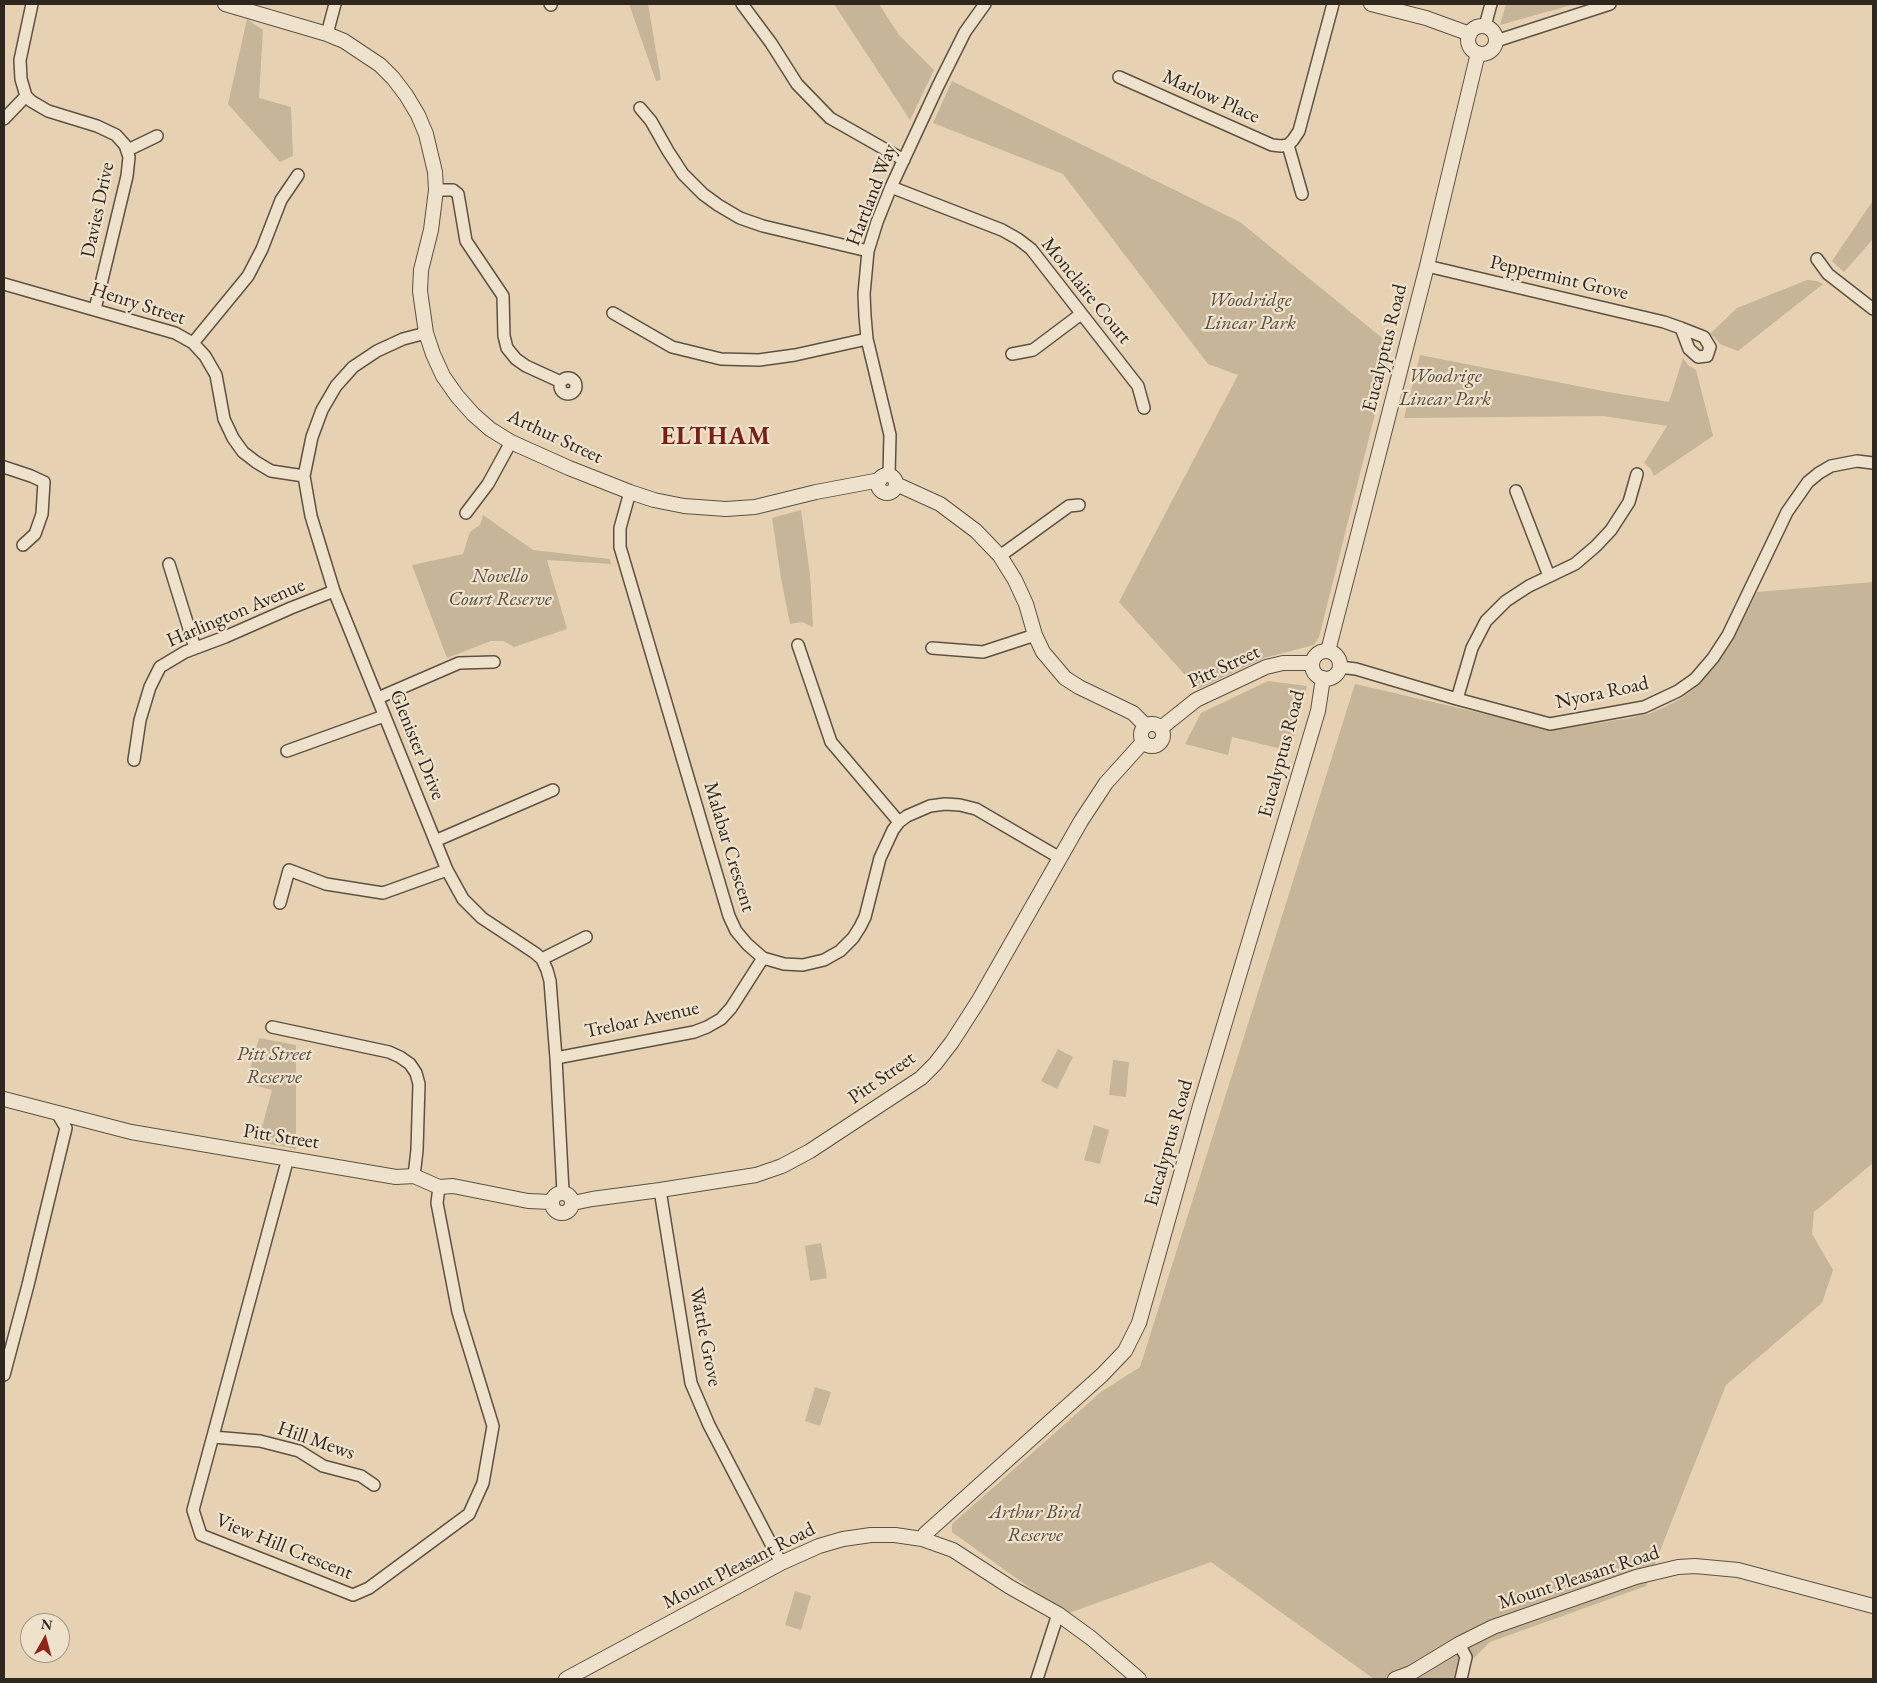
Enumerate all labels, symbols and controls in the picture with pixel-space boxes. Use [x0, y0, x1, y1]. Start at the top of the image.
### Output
street label: Marlow Place [1159, 65, 1263, 129]
street label: Hartland Way [842, 141, 902, 249]
street label: Davies Drive [76, 160, 120, 260]
street label: Monclaire Court [1036, 233, 1136, 349]
street label: Peppermint Grove [1487, 250, 1631, 306]
street label: Henry Street [88, 277, 188, 331]
street label: Eucalyptus Road [1358, 282, 1412, 414]
park label: Woodridge Linear Park [1204, 289, 1296, 336]
park label: Woodrige Linear Park [1399, 365, 1491, 412]
street label: Arthur Street [504, 405, 606, 469]
district label: ELTHAM [660, 422, 772, 452]
park label: Novello Court Reserve [448, 565, 552, 612]
street label: Harlington Avenue [163, 573, 309, 653]
street label: Pitt Street [1184, 640, 1264, 694]
street label: Nyora Road [1553, 671, 1651, 715]
street label: Glenister Drive [384, 686, 450, 804]
street label: Eucalyptus Road [1253, 688, 1311, 820]
street label: Malabar Crescent [698, 779, 760, 915]
street label: Treloar Avenue [583, 996, 701, 1044]
park label: Pitt Street Reserve [236, 1043, 312, 1090]
street label: Pitt Street [844, 1046, 920, 1110]
street label: Eucalyptus Road [1139, 1077, 1199, 1209]
street label: Pitt Street [241, 1119, 321, 1155]
street label: Wattle Grove [684, 1285, 726, 1389]
street label: Hill Mews [274, 1417, 358, 1465]
park label: Arthur Bird Reserve [989, 1501, 1081, 1548]
street label: View Hill Crescent [212, 1509, 356, 1585]
street label: Mount Pleasant Road [659, 1517, 819, 1615]
street label: Mount Pleasant Road [1496, 1541, 1662, 1615]
north arrow [20, 1613, 70, 1663]
text: N [40, 1614, 53, 1634]

